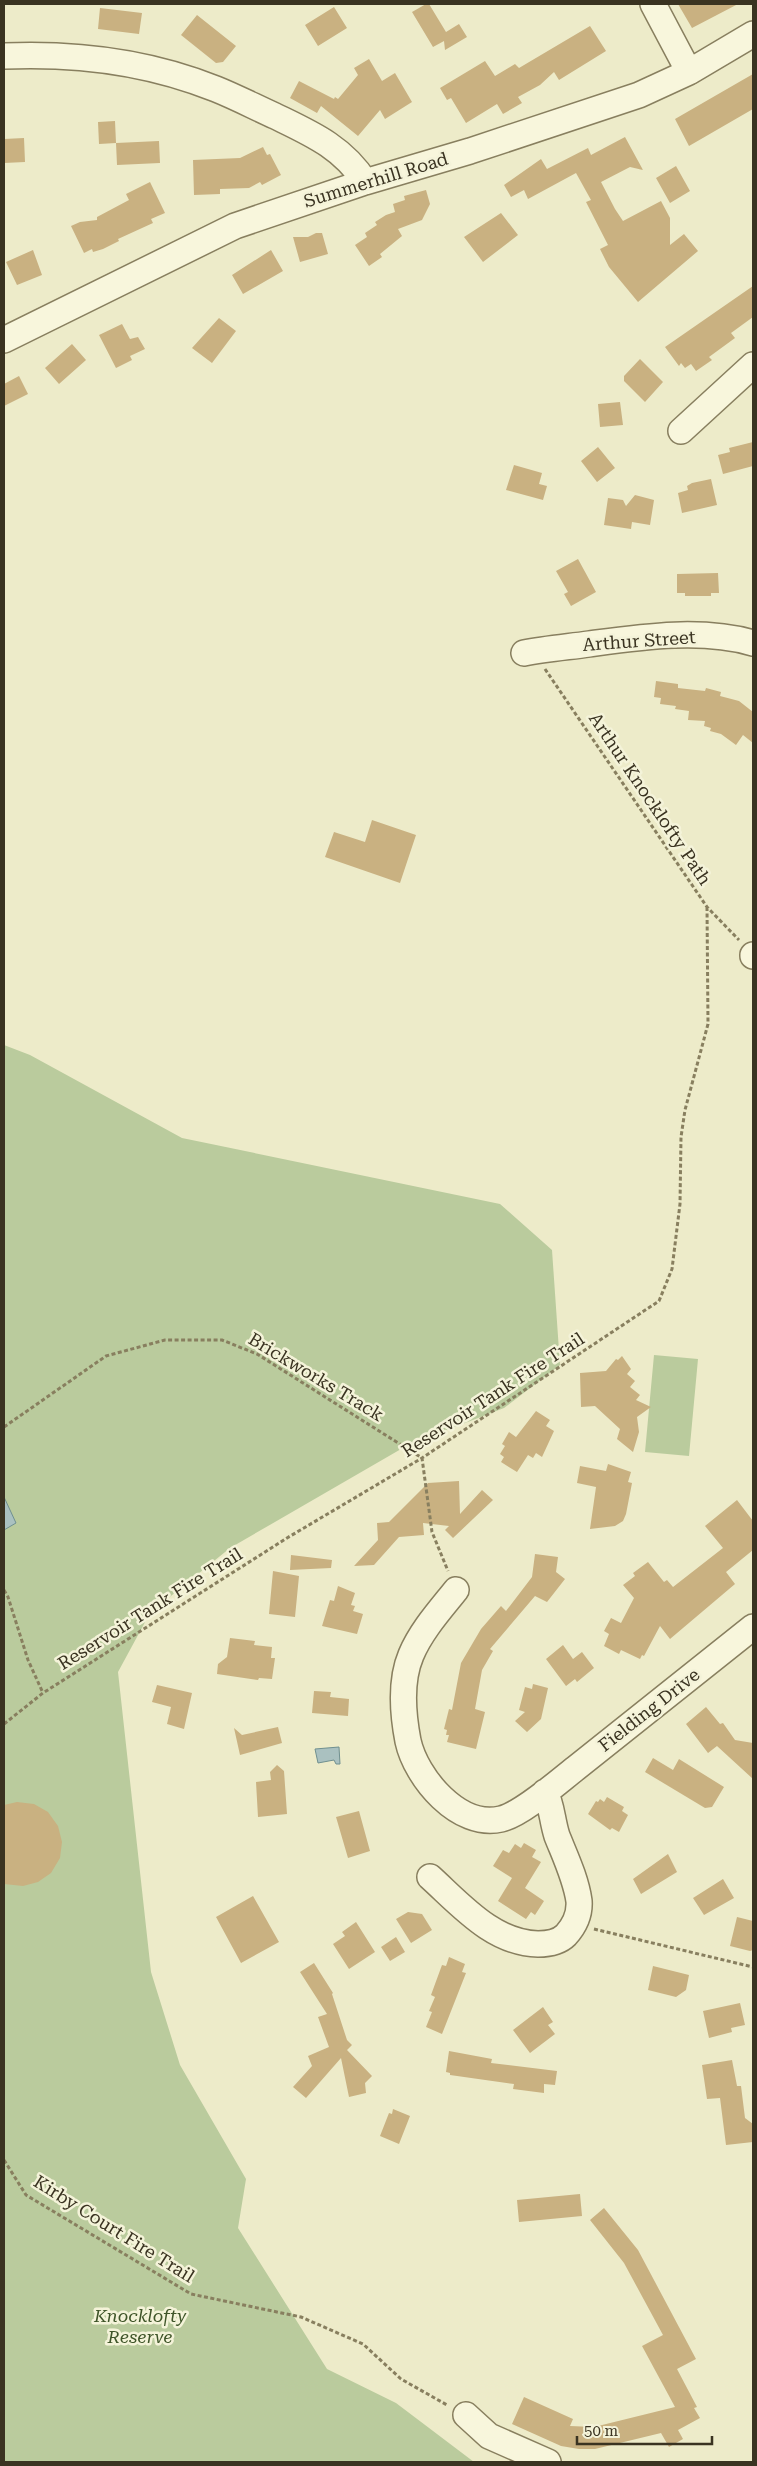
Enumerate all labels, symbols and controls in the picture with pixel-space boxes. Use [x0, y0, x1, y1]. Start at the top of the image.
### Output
street label: Summerhill Road [301, 147, 451, 211]
street label: Arthur Street [582, 626, 696, 655]
street label: Arthur Knocklofty Path [585, 709, 716, 889]
street label: Reservoir Tank Fire Trail [398, 1327, 588, 1461]
street label: Brickworks Track [245, 1328, 388, 1425]
street label: Reservoir Tank Fire Trail [54, 1543, 246, 1674]
street label: Fielding Drive [594, 1664, 703, 1756]
street label: Kirby Court Fire Trail [30, 2171, 199, 2287]
park label: Knocklofty Reserve [93, 2305, 187, 2347]
scale bar [577, 2414, 712, 2446]
text: 50 m [584, 2422, 619, 2440]

